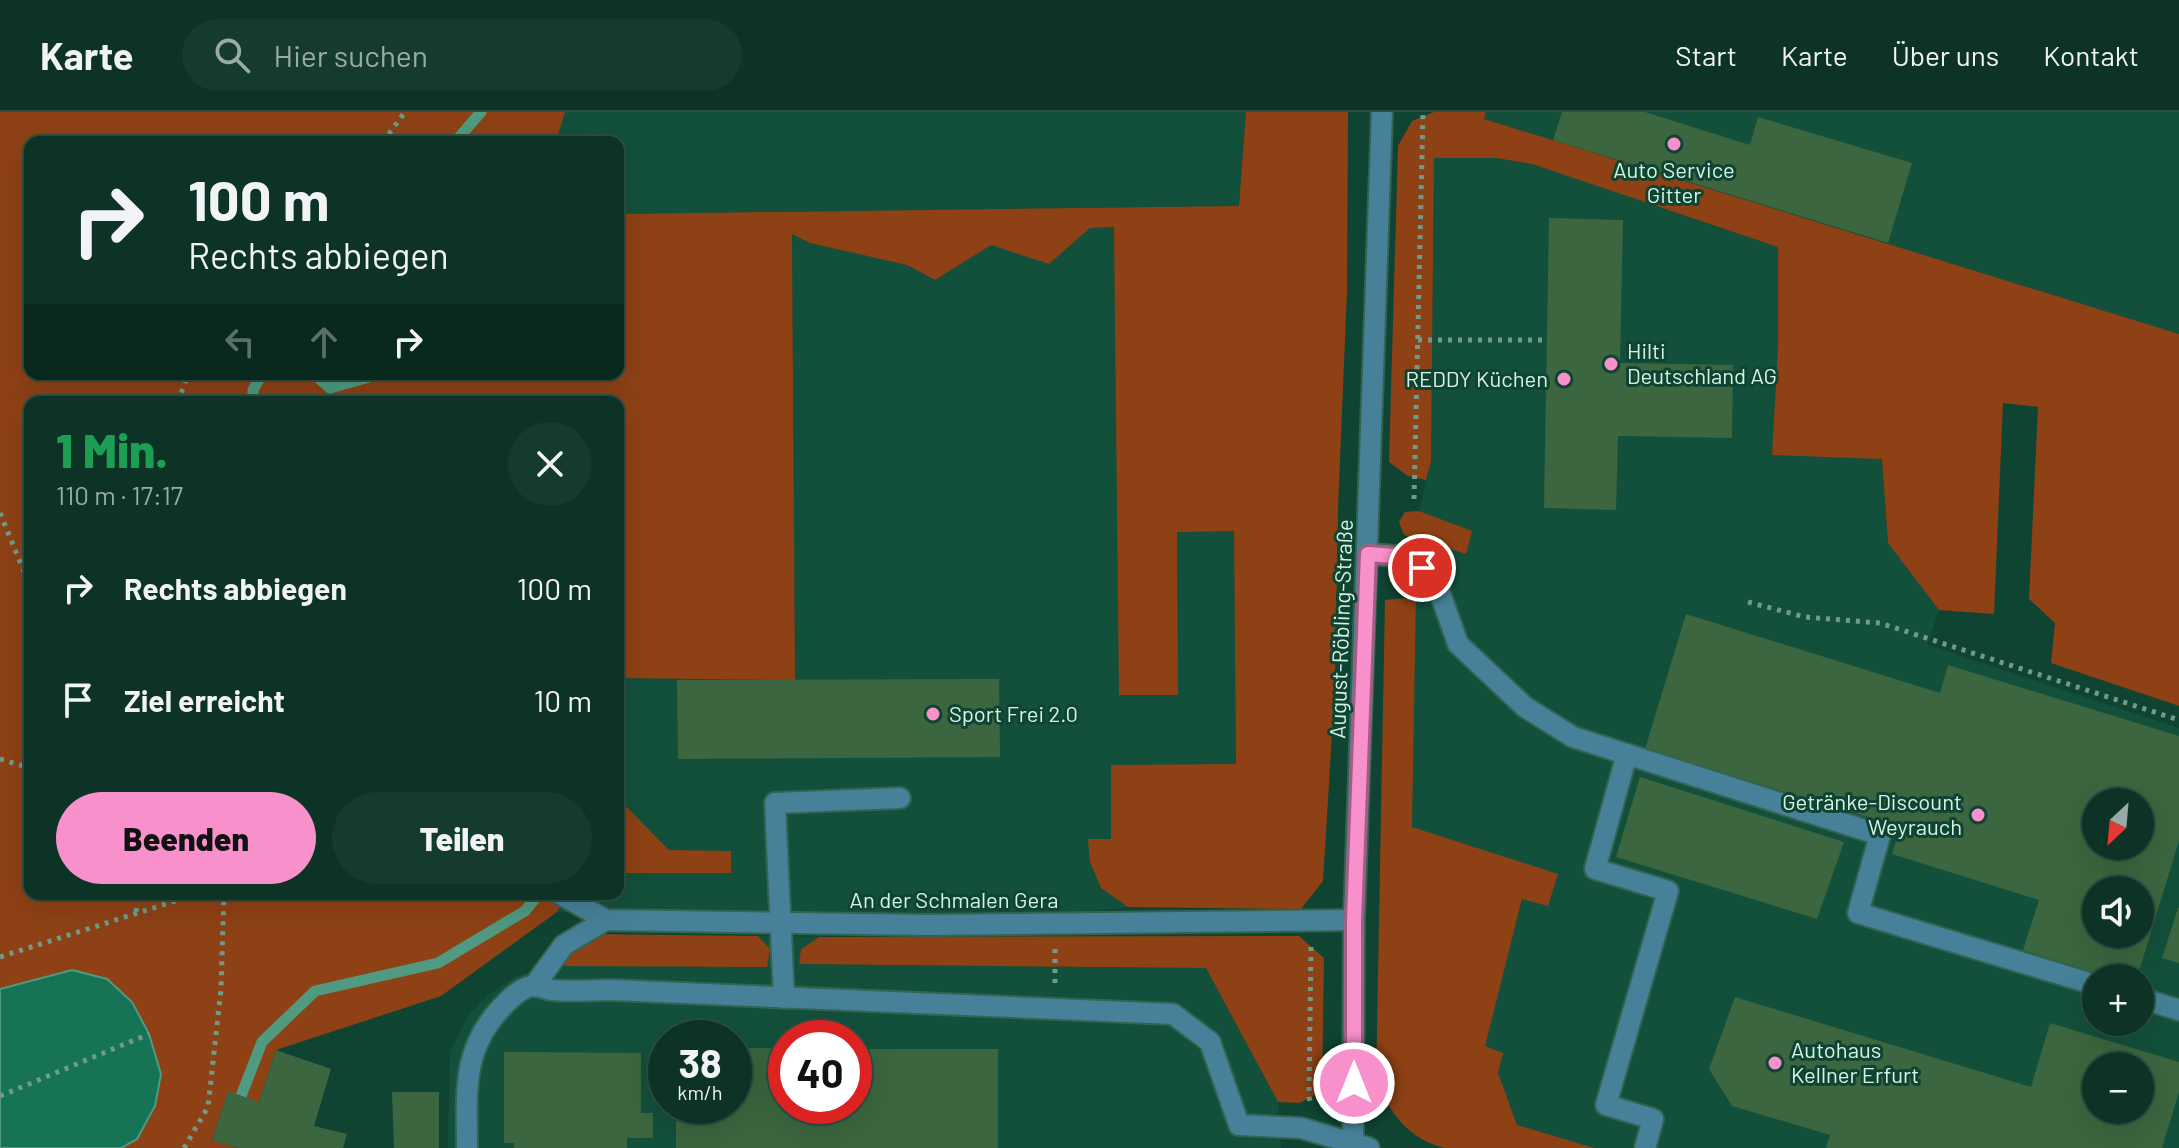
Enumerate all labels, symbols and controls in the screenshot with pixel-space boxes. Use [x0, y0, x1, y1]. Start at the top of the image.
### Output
search box [182, 19, 742, 91]
text: Karte [40, 32, 134, 78]
icon: search [210, 33, 254, 77]
text: Hier suchen [274, 37, 428, 73]
text: Start [1675, 38, 1737, 72]
text: Karte [1781, 38, 1848, 72]
text: Über uns [1892, 38, 1999, 72]
text: Kontakt [2043, 38, 2139, 72]
marker: Auto Service Gitter [1665, 135, 1683, 153]
place label: Auto Service Gitter [1613, 156, 1735, 207]
text: 100 m [188, 165, 330, 232]
icon: right [56, 168, 160, 272]
text: Rechts abbiegen [188, 233, 449, 276]
icon: left [218, 320, 262, 364]
icon: ahead [302, 320, 346, 364]
icon: right [386, 320, 430, 364]
place label: Hilti Deutschland AG [1627, 337, 1777, 388]
marker: Hilti Deutschland AG [1602, 355, 1620, 373]
place label: REDDY Küchen [1406, 365, 1548, 391]
marker: REDDY Küchen [1555, 370, 1573, 388]
text: 1 Min. [56, 420, 168, 478]
button: close [508, 422, 592, 506]
text: 110 m · 17:17 [56, 479, 183, 510]
street label: August-Röbling-Straße [1323, 519, 1357, 739]
pin [1388, 534, 1456, 602]
icon: arrive [1400, 546, 1444, 590]
icon: right [56, 566, 100, 610]
text: Rechts abbiegen [124, 570, 347, 606]
text: 100 m [517, 570, 592, 606]
icon: arrive [56, 678, 100, 722]
text: Ziel erreicht [124, 682, 285, 718]
text: 10 m [534, 682, 592, 718]
place label: Sport Frei 2.0 [949, 700, 1078, 726]
marker: Sport Frei 2.0 [924, 705, 942, 723]
place label: Getränke-Discount Weyrauch [1782, 788, 1962, 839]
north arrow [2082, 788, 2154, 860]
map controls [2082, 788, 2154, 1124]
button: Beenden [56, 792, 316, 884]
button: Teilen [332, 792, 592, 884]
marker: Getränke-Discount Weyrauch [1969, 806, 1987, 824]
button: sound [2082, 876, 2154, 948]
street label: An der Schmalen Gera [850, 886, 1058, 912]
button: + [2082, 964, 2154, 1036]
speed limit sign: 40 [768, 1020, 872, 1124]
place label: Autohaus Kellner Erfurt [1791, 1036, 1919, 1087]
text: 38 [678, 1038, 722, 1086]
position arrow [1312, 1041, 1396, 1125]
button: − [2082, 1052, 2154, 1124]
marker: Autohaus Kellner Erfurt [1766, 1054, 1784, 1072]
text: km/h [677, 1080, 723, 1104]

